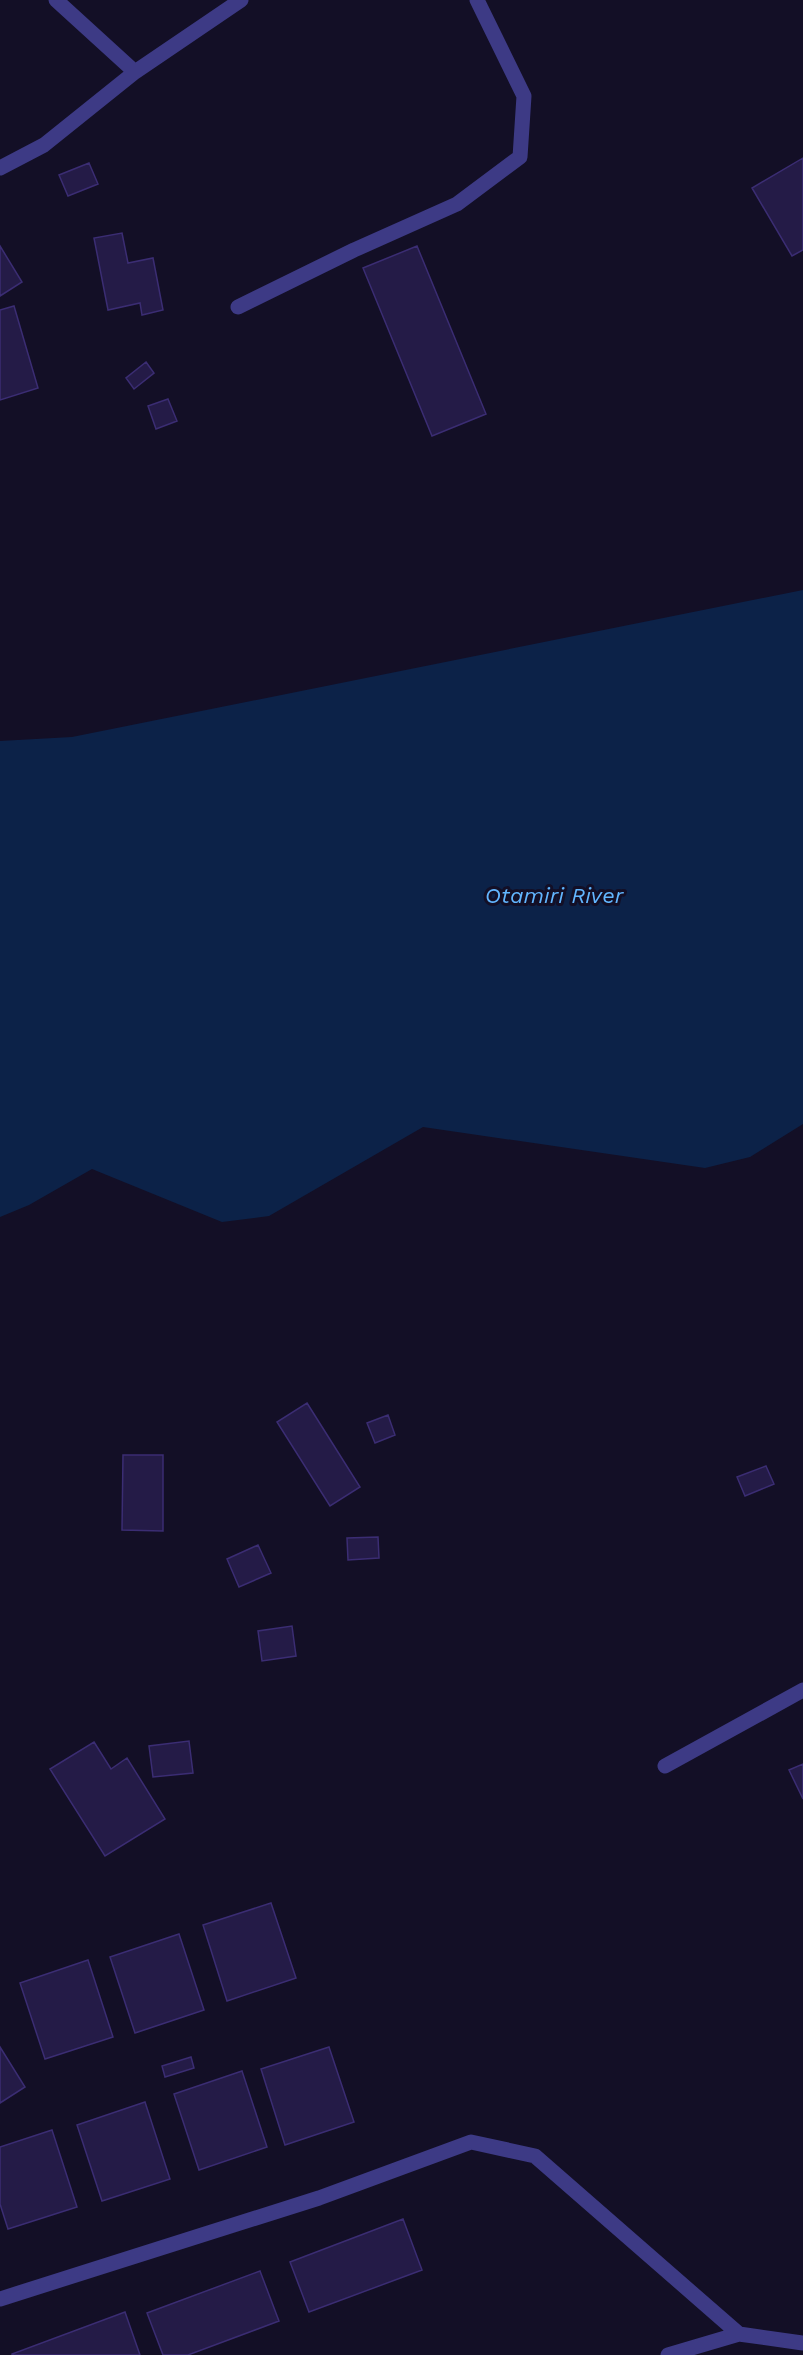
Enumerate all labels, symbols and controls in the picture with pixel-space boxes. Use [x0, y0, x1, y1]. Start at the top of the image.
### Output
water label: Otamiri River [485, 883, 625, 908]

